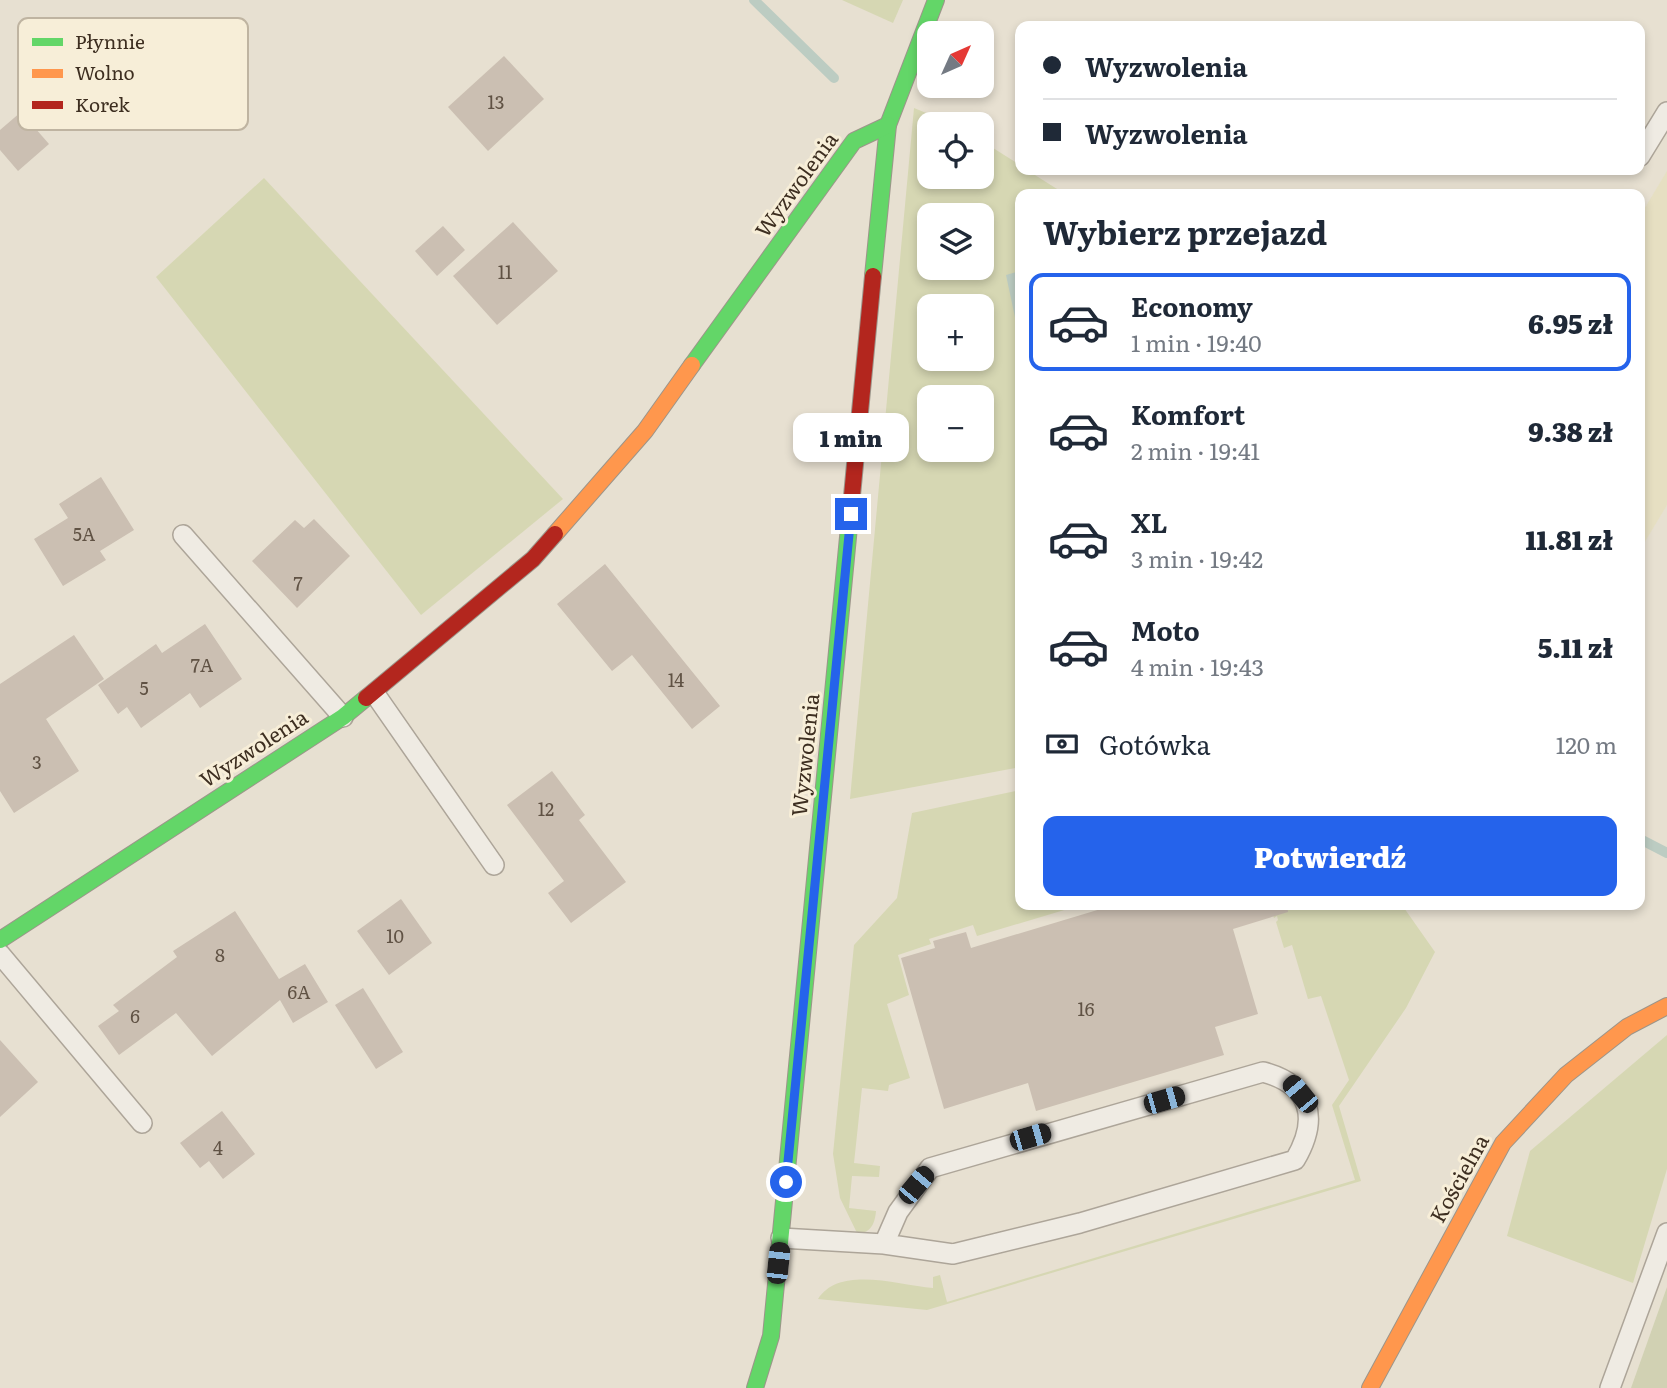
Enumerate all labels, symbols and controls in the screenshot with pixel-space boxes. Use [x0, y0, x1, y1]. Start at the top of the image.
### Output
legend [18, 18, 248, 130]
north arrow [917, 21, 994, 98]
map controls [917, 21, 994, 462]
text: Płynnie [75, 27, 145, 55]
text: Wyzwolenia [1085, 46, 1248, 85]
text: Wolno [75, 58, 135, 86]
house number: 13 [487, 88, 505, 115]
text: Korek [75, 90, 130, 118]
button: locate [917, 112, 994, 189]
text: Wyzwolenia [1085, 113, 1248, 152]
street label: Wyzwolenia [746, 124, 844, 243]
button: layers [917, 203, 994, 280]
text: Wybierz przejazd [1043, 207, 1327, 255]
house number: 11 [498, 258, 512, 285]
text: Economy [1131, 286, 1253, 325]
icon: car [1047, 291, 1110, 354]
button: + [917, 294, 994, 371]
text: 6.95 zł [1528, 303, 1613, 342]
text: 1 min · 19:40 [1131, 325, 1262, 359]
button: − [917, 385, 994, 462]
text: Komfort [1131, 394, 1245, 433]
icon: car [1047, 399, 1110, 462]
text: 9.38 zł [1528, 411, 1613, 450]
callout: 1 min [793, 412, 909, 462]
text: 1 min [820, 420, 882, 454]
text: 2 min · 19:41 [1131, 433, 1260, 467]
route end [835, 498, 867, 530]
text: XL [1131, 502, 1168, 541]
icon: car [1047, 507, 1110, 570]
text: 11.81 zł [1526, 519, 1613, 558]
house number: 5A [73, 520, 95, 547]
text: 3 min · 19:42 [1131, 541, 1263, 575]
house number: 7 [293, 569, 303, 596]
text: Moto [1131, 610, 1200, 649]
icon: car [1047, 615, 1110, 678]
text: 5.11 zł [1538, 627, 1613, 666]
text: 4 min · 19:43 [1131, 649, 1264, 683]
house number: 7A [191, 651, 213, 678]
house number: 14 [668, 666, 684, 693]
house number: 5 [139, 674, 149, 701]
street label: Wyzwolenia [782, 691, 825, 818]
street label: Wyzwolenia [192, 700, 314, 794]
text: Gotówka [1099, 724, 1210, 763]
icon: cash [1043, 725, 1081, 763]
text: 120 m [1556, 727, 1617, 761]
house number: 3 [32, 748, 42, 775]
house number: 12 [538, 795, 554, 822]
button: Potwierdź [1043, 816, 1617, 896]
house number: 10 [386, 922, 404, 949]
house number: 8 [215, 941, 225, 968]
house number: 6A [288, 978, 310, 1005]
house number: 16 [1078, 995, 1095, 1022]
house number: 6 [130, 1002, 140, 1029]
car [1279, 1071, 1322, 1117]
car [1141, 1084, 1188, 1116]
car [1007, 1121, 1054, 1153]
street label: Kościelna [1421, 1127, 1495, 1228]
house number: 4 [213, 1134, 223, 1161]
car [895, 1162, 938, 1208]
route start [770, 1166, 802, 1198]
car [766, 1241, 791, 1285]

